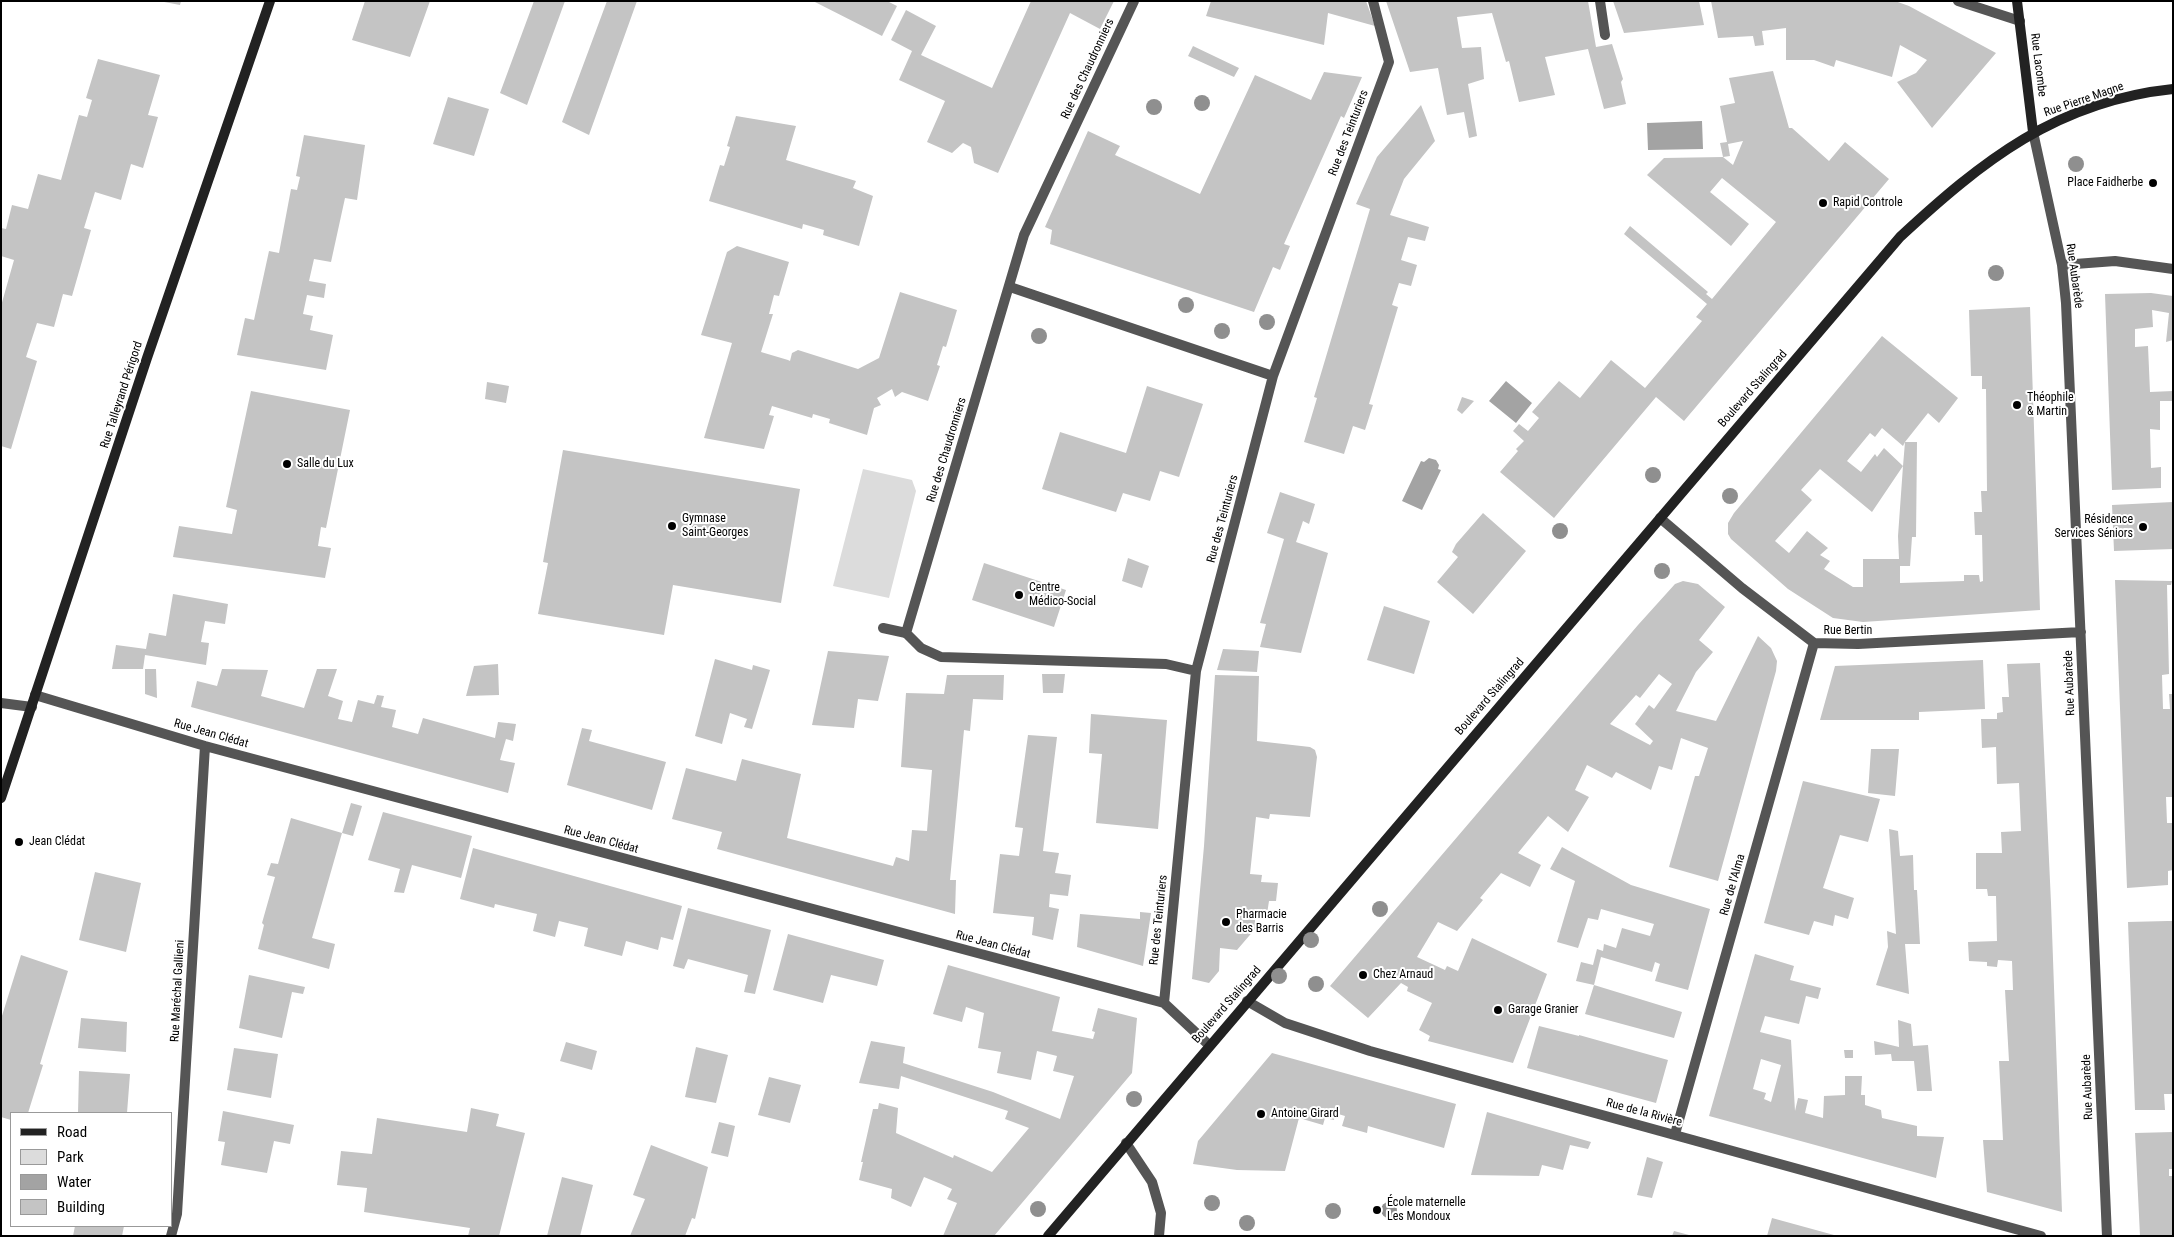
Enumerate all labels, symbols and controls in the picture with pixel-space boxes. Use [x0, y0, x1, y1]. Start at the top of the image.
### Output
street label: Rue des Chaudronniers [1058, 16, 1118, 122]
street label: Rue Lacombe [2027, 32, 2049, 98]
street label: Rue Pierre Magne [2042, 80, 2126, 120]
street label: Rue des Teinturiers [1326, 88, 1372, 178]
place label: Place Faidherbe [2067, 176, 2143, 190]
marker: Place Faidherbe [2147, 177, 2159, 189]
place label: Rapid Controle [1833, 196, 1903, 210]
marker: Rapid Controle [1817, 197, 1829, 209]
street label: Rue Aubarède [2062, 243, 2086, 309]
street label: Rue Talleyrand Périgord [98, 340, 146, 450]
street label: Boulevard Stalingrad [1716, 347, 1790, 431]
place label: Théophile & Martin [2027, 391, 2074, 419]
street label: Rue des Chaudronniers [924, 396, 970, 504]
marker: Théophile & Martin [2011, 399, 2023, 411]
place label: Salle du Lux [297, 457, 354, 471]
marker: Salle du Lux [281, 458, 293, 470]
street label: Rue des Teinturiers [1204, 473, 1242, 565]
place label: Gymnase Saint-Georges [682, 512, 748, 540]
place label: Résidence Services Séniors [2055, 513, 2133, 541]
marker: Gymnase Saint-Georges [666, 520, 678, 532]
marker: Résidence Services Séniors [2137, 521, 2149, 533]
place label: Centre Médico-Social [1029, 581, 1096, 609]
marker: Centre Médico-Social [1013, 589, 1025, 601]
street label: Rue Bertin [1824, 624, 1872, 638]
street label: Rue Aubarède [2062, 650, 2078, 716]
street label: Boulevard Stalingrad [1453, 655, 1527, 739]
street label: Rue Jean Clédat [172, 717, 250, 751]
street label: Rue Jean Clédat [562, 823, 640, 857]
place label: Jean Clédat [29, 835, 85, 849]
marker: Jean Clédat [13, 836, 25, 848]
street label: Rue de l'Alma [1717, 853, 1749, 917]
street label: Rue des Teinturiers [1147, 874, 1171, 966]
place label: Pharmacie des Barris [1236, 908, 1287, 936]
marker: Pharmacie des Barris [1220, 916, 1232, 928]
street label: Rue Jean Clédat [954, 928, 1032, 962]
street label: Rue Maréchal Gallieni [168, 939, 188, 1043]
street label: Boulevard Stalingrad [1190, 963, 1264, 1047]
place label: Chez Arnaud [1373, 968, 1433, 982]
marker: Chez Arnaud [1357, 969, 1369, 981]
place label: Garage Granier [1508, 1003, 1578, 1017]
marker: Garage Granier [1492, 1004, 1504, 1016]
street label: Rue Aubarède [2080, 1054, 2096, 1120]
street label: Rue de la Rivière [1604, 1096, 1684, 1130]
place label: Antoine Girard [1271, 1107, 1339, 1121]
marker: Antoine Girard [1255, 1108, 1267, 1120]
legend [10, 1112, 172, 1227]
text: Road [57, 1123, 87, 1141]
text: Park [57, 1148, 84, 1166]
text: Water [57, 1173, 91, 1191]
place label: École maternelle Les Mondoux [1387, 1196, 1466, 1224]
text: Building [57, 1198, 105, 1216]
marker: École maternelle Les Mondoux [1371, 1204, 1383, 1216]

